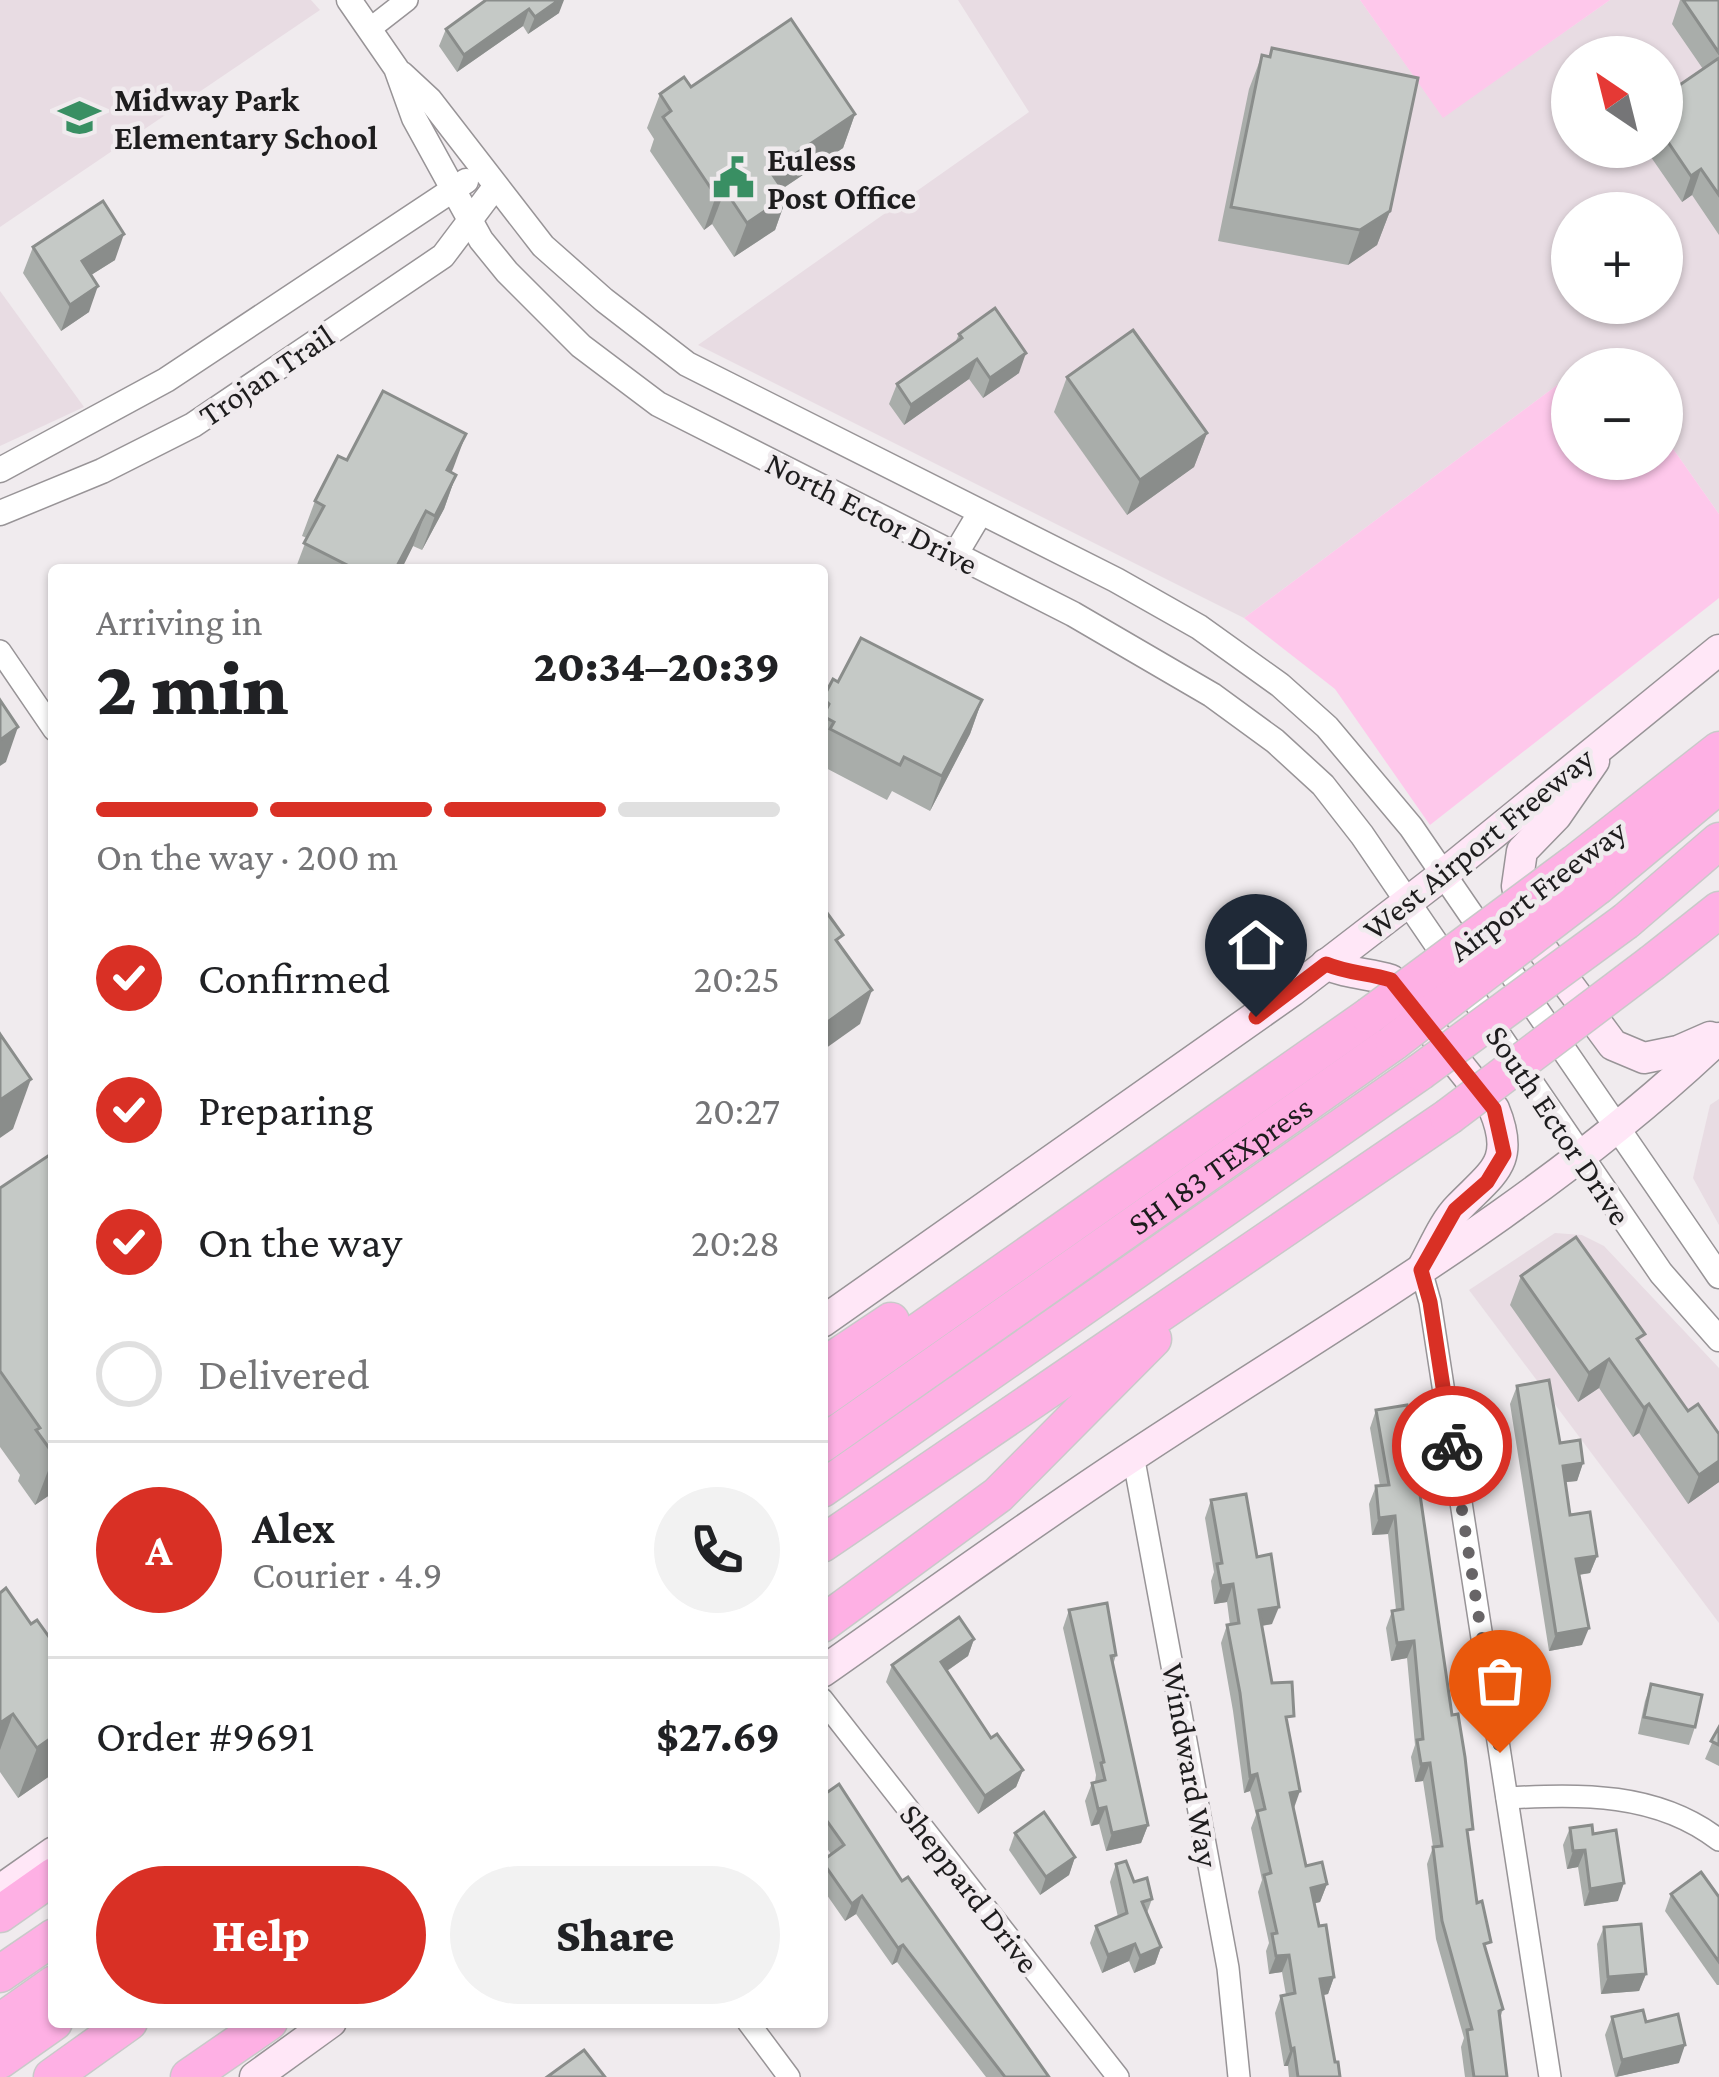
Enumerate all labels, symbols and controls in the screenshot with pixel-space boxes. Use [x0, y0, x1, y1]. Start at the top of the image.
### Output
north arrow [1551, 36, 1683, 168]
map controls [1551, 36, 1683, 480]
place label: Midway Park Elementary School [114, 81, 378, 156]
school or university icon: Midway Park Elementary School [57, 95, 103, 141]
place label: Euless Post Office [767, 141, 916, 216]
public building icon: Euless Post Office [710, 155, 756, 201]
button: + [1551, 192, 1683, 324]
street label: Trojan Trail [192, 317, 340, 433]
button: − [1551, 348, 1683, 480]
street label: North Ector Drive [760, 444, 984, 582]
text: Arriving in [96, 600, 263, 643]
text: 20:34–20:39 [533, 641, 780, 691]
text: 2 min [96, 644, 289, 731]
street label: West Airport Freeway [1355, 738, 1601, 948]
street label: Airport Freeway [1440, 810, 1634, 970]
text: On the way · 200 m [96, 835, 398, 878]
pin [1205, 894, 1307, 1017]
icon: home [1223, 912, 1289, 978]
icon: check [96, 945, 162, 1011]
text: Confirmed [198, 953, 390, 1003]
text: 20:25 [693, 957, 780, 1000]
street label: South Ector Drive [1479, 1018, 1639, 1232]
icon: check [96, 1077, 162, 1143]
text: Preparing [198, 1085, 374, 1135]
street label: SH 183 TEXpress [1120, 1087, 1319, 1242]
text: 20:27 [694, 1089, 780, 1132]
icon: check [96, 1209, 162, 1275]
text: On the way [198, 1217, 402, 1267]
text: 20:28 [691, 1221, 780, 1264]
text: Delivered [198, 1349, 370, 1399]
courier [1392, 1386, 1512, 1506]
icon: bike [1419, 1413, 1485, 1479]
button: phone [654, 1487, 780, 1613]
text: Alex [252, 1503, 335, 1553]
text: A [146, 1525, 172, 1575]
text: Courier · 4.9 [252, 1553, 443, 1596]
pin [1449, 1630, 1551, 1753]
icon: bag [1467, 1648, 1533, 1714]
street label: Windward Way [1155, 1660, 1227, 1871]
text: Order #9691 [96, 1711, 315, 1761]
text: $27.69 [656, 1711, 780, 1761]
street label: Sheppard Drive [893, 1796, 1047, 1980]
button: Help [96, 1866, 426, 2004]
button: Share [450, 1866, 780, 2004]

